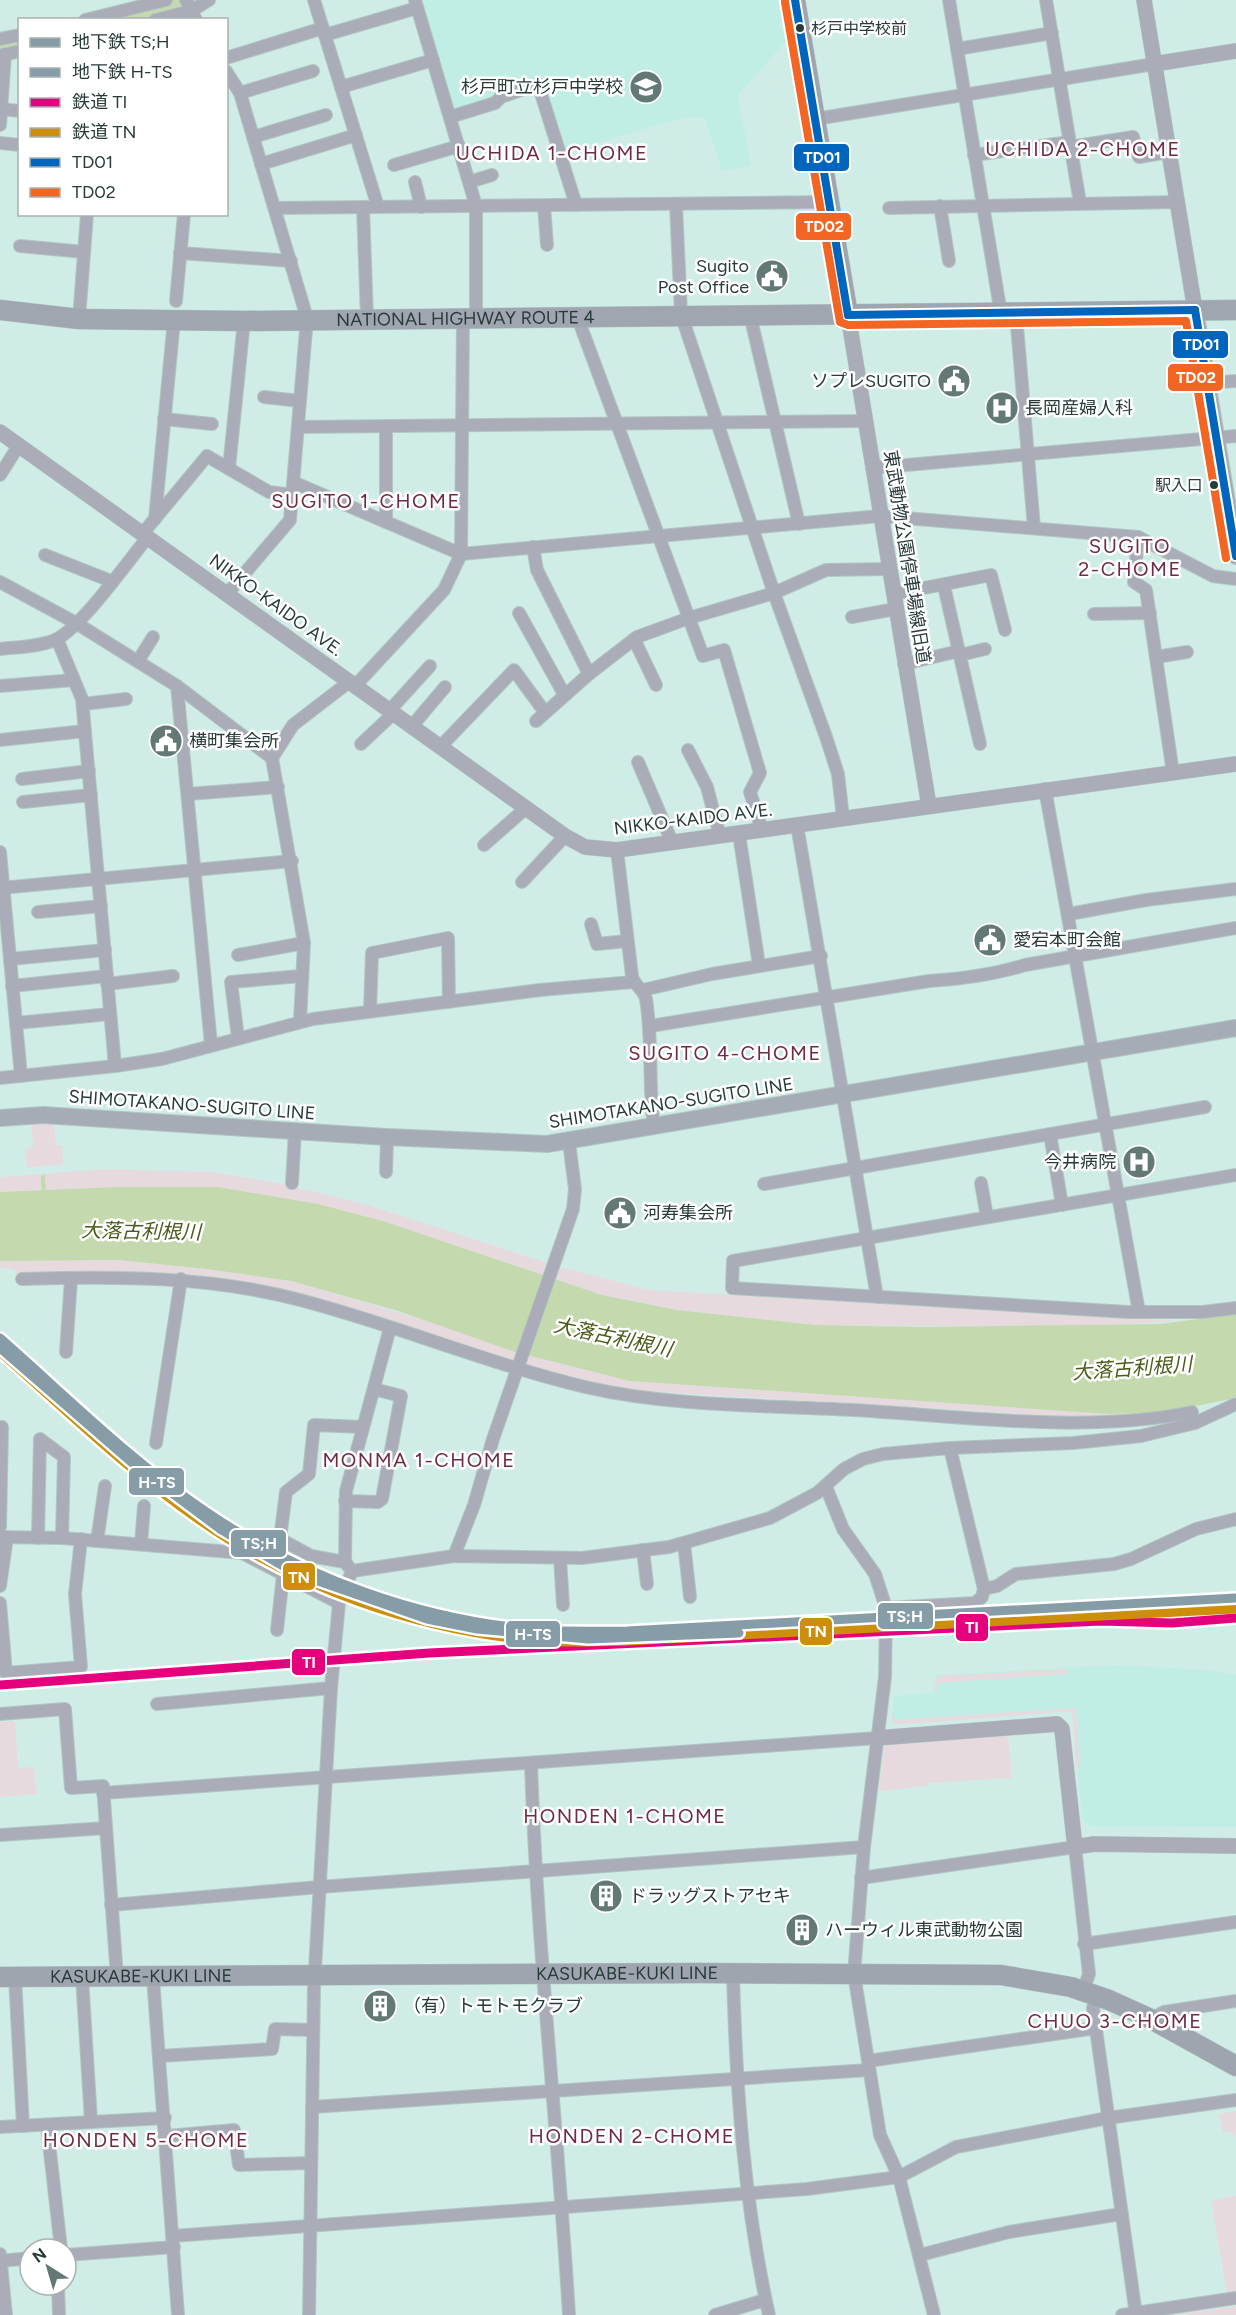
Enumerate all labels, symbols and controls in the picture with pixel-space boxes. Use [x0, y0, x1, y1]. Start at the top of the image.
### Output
legend [18, 18, 228, 216]
place label: 杉戸中学校前 [811, 19, 907, 38]
marker: 杉戸中学校前 [794, 22, 806, 34]
text: 地下鉄 TS;H [72, 31, 170, 53]
text: 地下鉄 H-TS [72, 61, 172, 83]
school or university icon: 杉戸町立杉戸中学校 [628, 69, 664, 105]
place label: 杉戸町立杉戸中学校 [461, 76, 623, 98]
text: 鉄道 TI [72, 91, 127, 113]
text: 鉄道 TN [72, 121, 136, 143]
district label: UCHIDA 2-CHOME [985, 137, 1181, 161]
district label: UCHIDA 1-CHOME [456, 141, 648, 165]
line badge: TD01 [793, 143, 850, 172]
text: TD01 [803, 148, 841, 167]
text: TD01 [72, 151, 113, 173]
text: TD02 [72, 181, 116, 203]
line badge: TD02 [795, 212, 852, 241]
text: TD02 [804, 217, 844, 236]
place label: Sugito Post Office [658, 255, 749, 298]
public building icon: Sugito Post Office [754, 258, 790, 294]
street label: NATIONAL HIGHWAY ROUTE 4 [336, 306, 595, 331]
line badge: TD01 [1172, 330, 1229, 359]
text: TD01 [1182, 335, 1220, 354]
public building icon: ソプレSUGITO [936, 363, 972, 399]
line badge: TD02 [1167, 363, 1224, 392]
text: TD02 [1176, 368, 1216, 387]
place label: ソプレSUGITO [811, 370, 931, 392]
hospital icon: 長岡産婦人科 [984, 390, 1020, 426]
place label: 長岡産婦人科 [1025, 397, 1133, 419]
street label: 東武動物公園停車場線旧道 [879, 449, 935, 665]
place label: 駅入口 [1155, 476, 1203, 495]
marker: 駅入口 [1208, 479, 1220, 491]
district label: SUGITO 1-CHOME [271, 489, 461, 513]
district label: SUGITO 2-CHOME [1078, 534, 1182, 581]
street label: NIKKO-KAIDO AVE. [205, 549, 347, 661]
public building icon: 横町集会所 [148, 723, 184, 759]
place label: 横町集会所 [189, 730, 279, 752]
street label: NIKKO-KAIDO AVE. [613, 798, 773, 840]
public building icon: 愛宕本町会館 [972, 922, 1008, 958]
place label: 愛宕本町会館 [1013, 929, 1121, 951]
district label: SUGITO 4-CHOME [628, 1041, 822, 1065]
street label: SHIMOTAKANO-SUGITO LINE [547, 1073, 795, 1133]
street label: SHIMOTAKANO-SUGITO LINE [68, 1085, 316, 1125]
hospital icon: 今井病院 [1121, 1144, 1157, 1180]
place label: 今井病院 [1044, 1151, 1116, 1173]
public building icon: 河寿集会所 [602, 1195, 638, 1231]
place label: 河寿集会所 [643, 1202, 733, 1224]
water label: 大落古利根川 [81, 1218, 203, 1244]
water label: 大落古利根川 [552, 1313, 676, 1362]
water label: 大落古利根川 [1071, 1352, 1195, 1384]
district label: MONMA 1-CHOME [322, 1448, 516, 1472]
line badge: H-TS [128, 1467, 185, 1496]
text: H-TS [138, 1473, 176, 1492]
line badge: TS;H [230, 1529, 287, 1558]
text: TS;H [241, 1534, 277, 1553]
line badge: TN [282, 1562, 316, 1591]
text: TN [288, 1568, 310, 1587]
line badge: TS;H [877, 1602, 934, 1630]
text: TS;H [887, 1607, 923, 1626]
line badge: TI [955, 1613, 989, 1642]
line badge: TN [799, 1617, 833, 1646]
text: TI [965, 1618, 979, 1637]
line badge: H-TS [505, 1620, 561, 1648]
text: TN [805, 1622, 827, 1641]
text: H-TS [514, 1625, 552, 1644]
line badge: TI [291, 1648, 326, 1676]
text: TI [302, 1653, 316, 1672]
district label: HONDEN 1-CHOME [523, 1804, 727, 1828]
building icon: ドラッグストアセキ [588, 1878, 624, 1914]
place label: ドラッグストアセキ [629, 1885, 791, 1907]
building icon: ハーウィル東武動物公園 [784, 1912, 820, 1948]
place label: ハーウィル東武動物公園 [825, 1919, 1023, 1941]
street label: KASUKABE-KUKI LINE [536, 1962, 718, 1985]
street label: KASUKABE-KUKI LINE [50, 1965, 232, 1988]
building icon: （有）トモトモクラブ [362, 1988, 398, 2024]
place label: （有）トモトモクラブ [403, 1995, 583, 2017]
district label: CHUO 3-CHOME [1028, 2009, 1202, 2033]
district label: HONDEN 2-CHOME [529, 2124, 735, 2148]
district label: HONDEN 5-CHOME [43, 2128, 249, 2152]
north arrow [18, 2237, 78, 2297]
text: N [29, 2244, 50, 2267]

